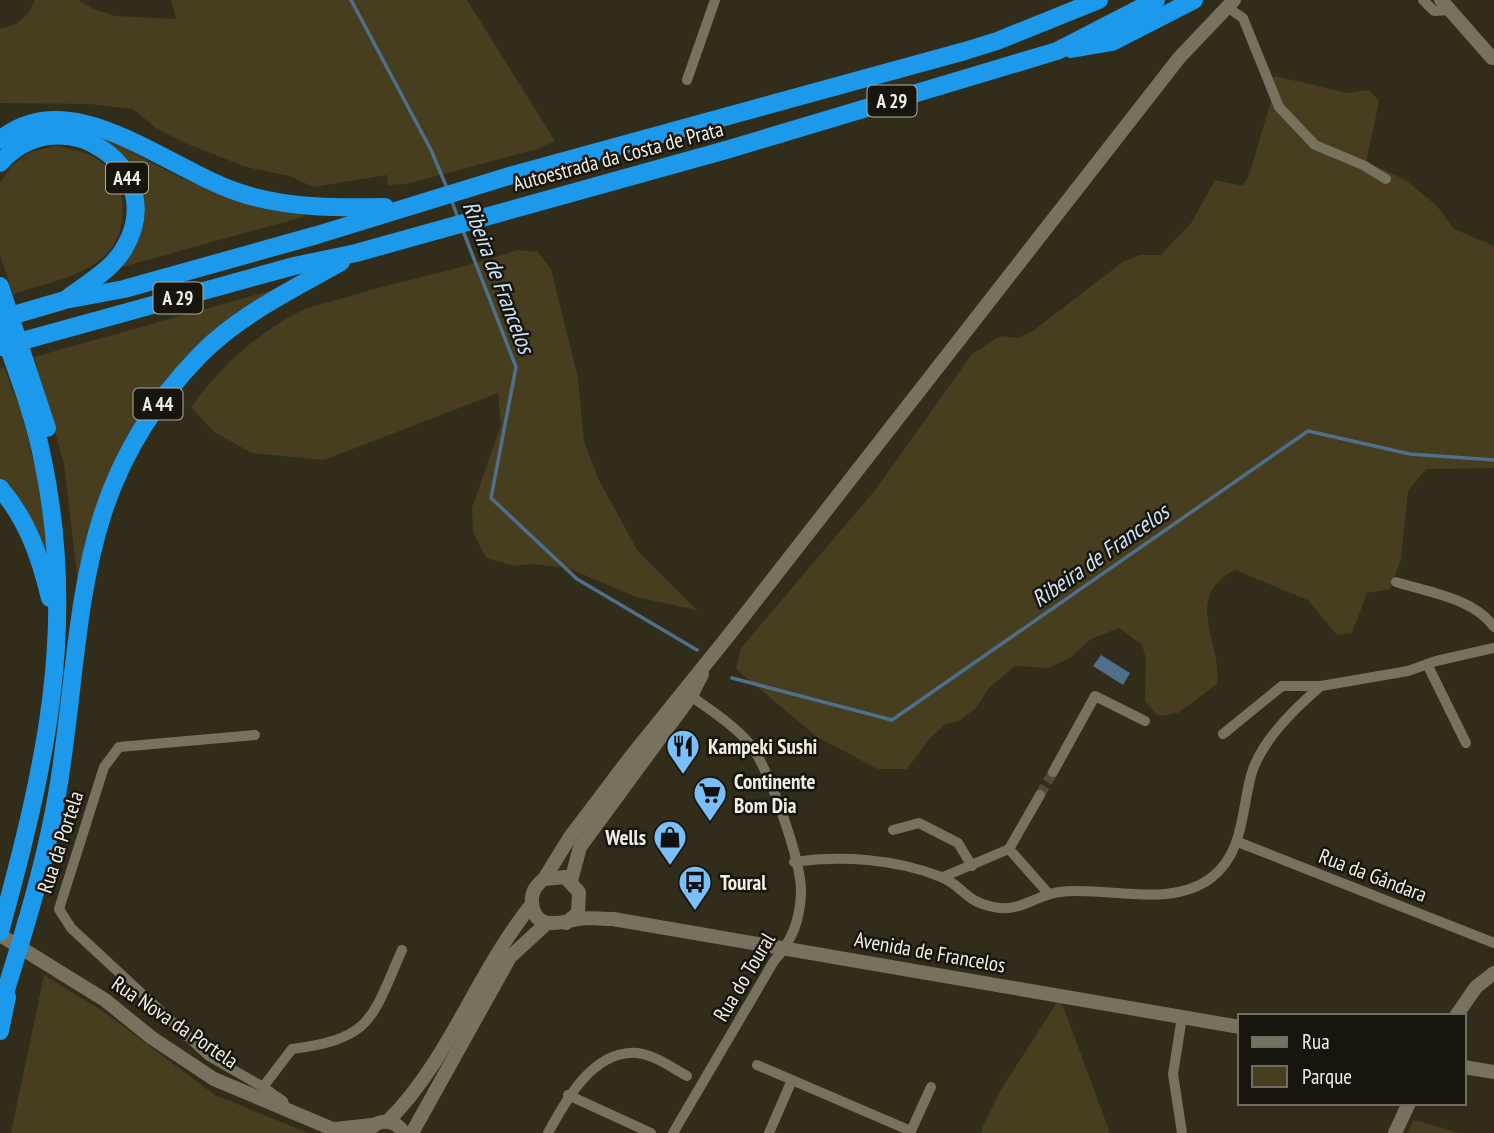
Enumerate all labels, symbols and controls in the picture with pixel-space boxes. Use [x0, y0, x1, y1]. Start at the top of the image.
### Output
road number: A 29 [868, 86, 917, 116]
street label: Autoestrada da Costa de Prata [510, 115, 726, 197]
road number: A44 [106, 162, 148, 194]
water label: Ribeira de Francelos [457, 197, 542, 359]
road number: A 29 [154, 282, 202, 314]
road number: A 44 [134, 388, 182, 420]
water label: Ribeira de Francelos [1026, 496, 1176, 613]
restaurant icon: Kampeki Sushi [664, 727, 702, 776]
place label: Kampeki Sushi [708, 733, 817, 760]
place label: Continente Bom Dia [734, 768, 816, 819]
supermarket icon: Continente Bom Dia [691, 774, 729, 823]
street label: Rua da Portela [31, 788, 89, 896]
shop icon: Wells [651, 818, 689, 867]
place label: Wells [604, 824, 646, 851]
street label: Rua da Gândara [1315, 842, 1431, 908]
bus stop icon: Toural [676, 863, 714, 912]
place label: Toural [720, 869, 767, 896]
street label: Avenida de Francelos [852, 925, 1008, 979]
street label: Rua do Toural [707, 928, 781, 1026]
street label: Rua Nova da Portela [107, 970, 243, 1074]
legend [1238, 1014, 1466, 1105]
text: Rua [1302, 1028, 1330, 1055]
text: Parque [1302, 1063, 1352, 1090]

